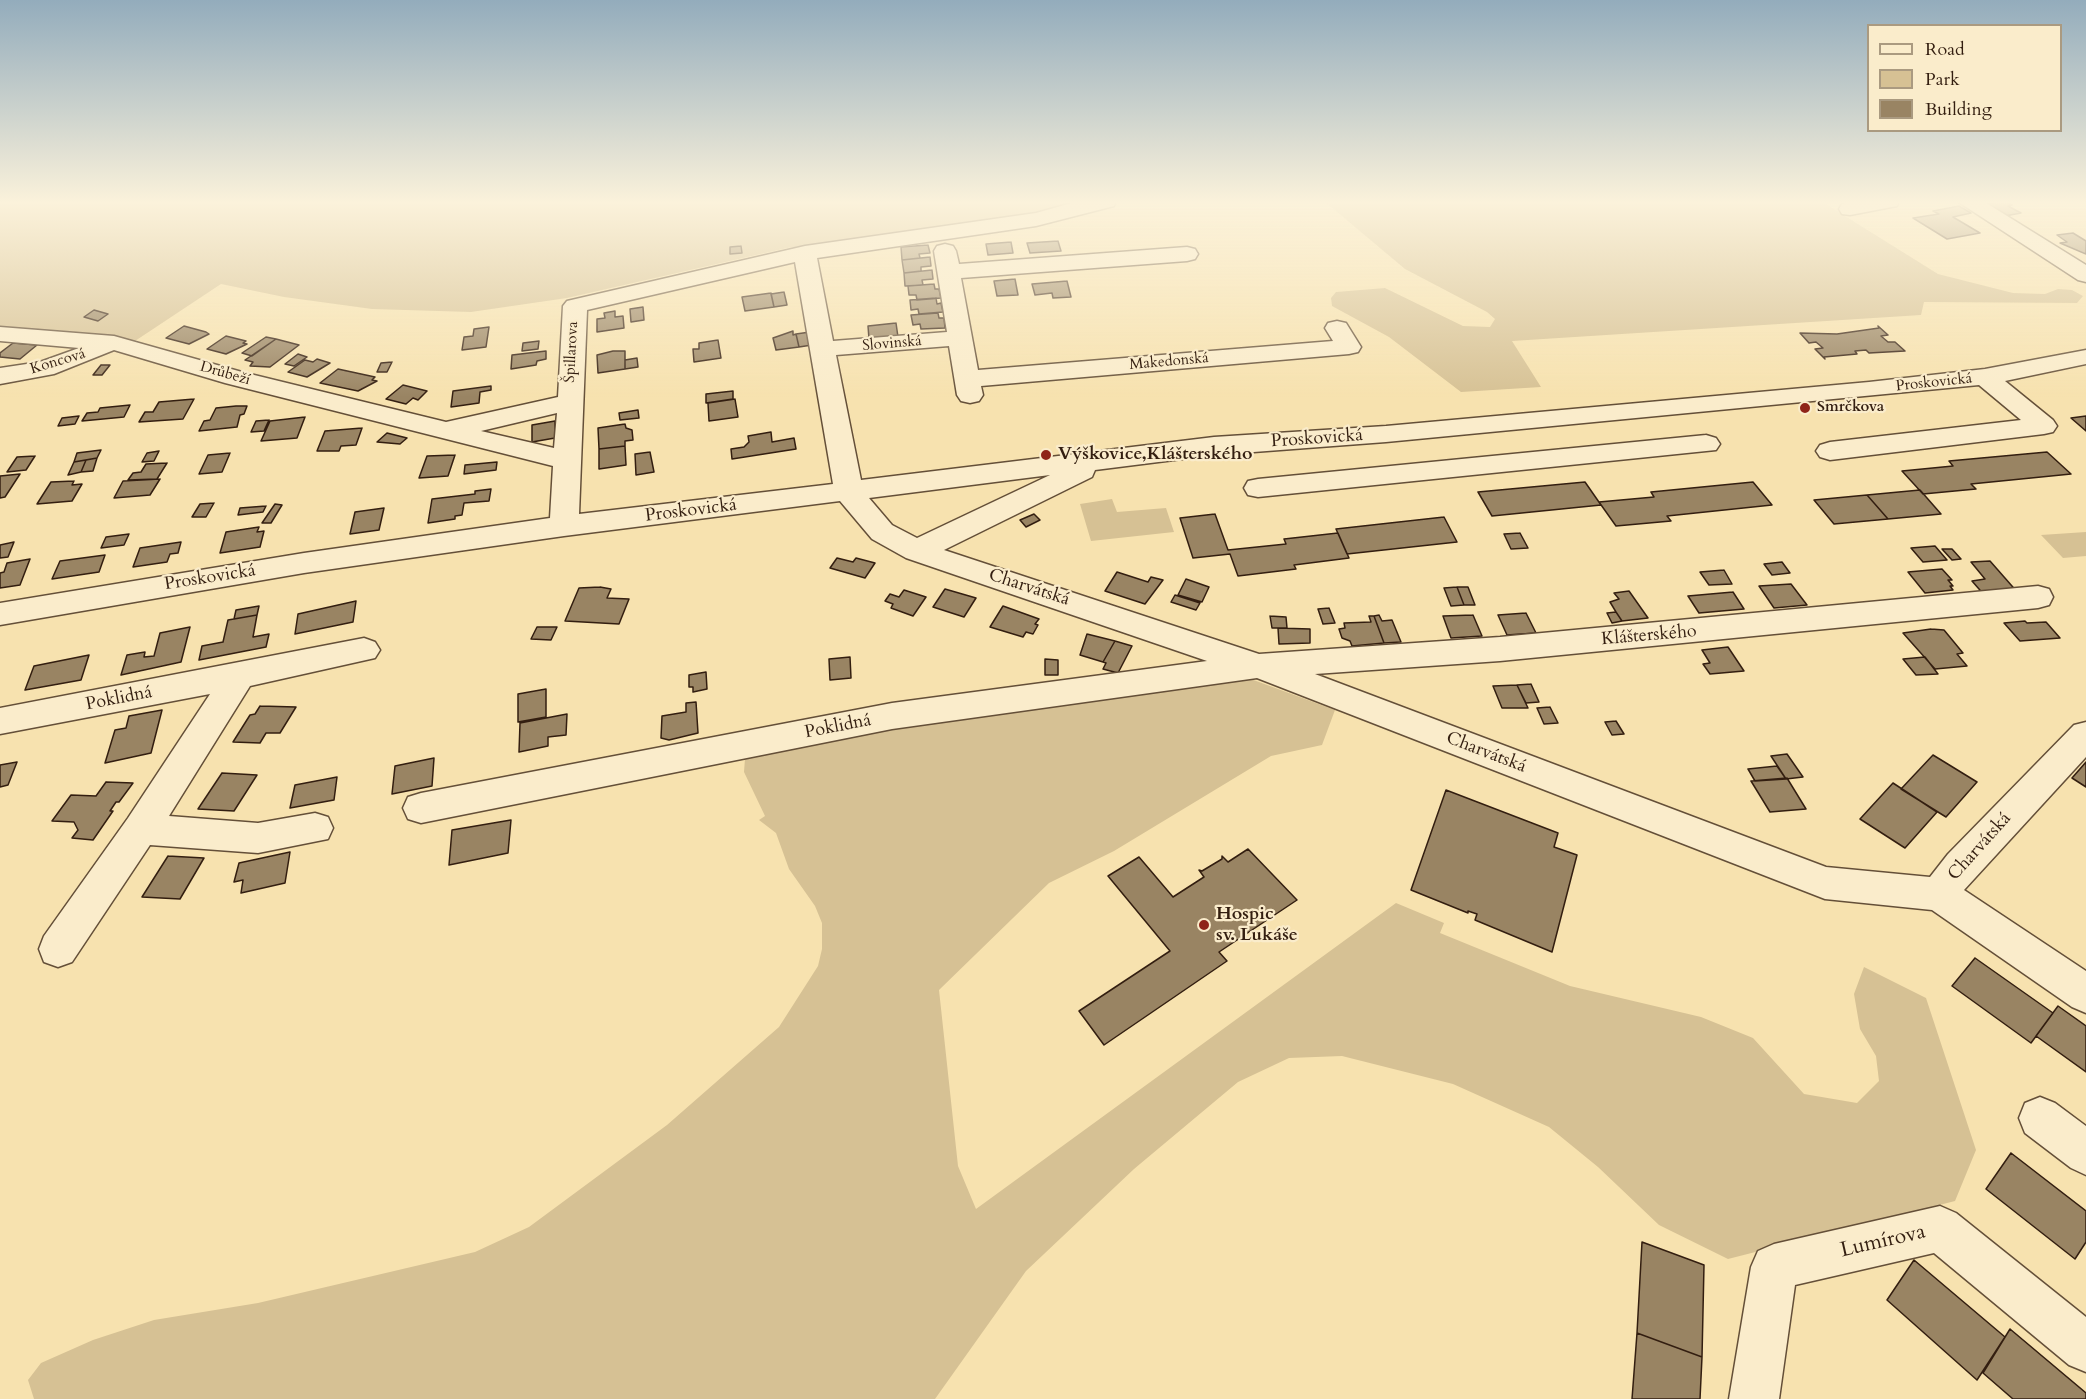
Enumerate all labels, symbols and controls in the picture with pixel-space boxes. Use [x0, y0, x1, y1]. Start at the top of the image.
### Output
legend [1867, 24, 2062, 132]
text: Road [1925, 37, 1965, 62]
text: Park [1925, 67, 1960, 92]
text: Building [1925, 97, 1992, 122]
street label: Špillarova [561, 321, 583, 383]
street label: Slovinská [862, 332, 922, 356]
street label: Koncová [28, 345, 88, 379]
street label: Makedonská [1129, 350, 1209, 374]
street label: Drůbeží [198, 358, 252, 390]
street label: Proskovická [1895, 370, 1973, 396]
place label: Smrčkova [1817, 399, 1884, 417]
marker: Smrčkova [1798, 401, 1812, 415]
street label: Proskovická [1270, 425, 1364, 453]
place label: Výškovice,Klášterského [1058, 444, 1253, 466]
marker: Výškovice,Klášterského [1039, 448, 1053, 462]
street label: Proskovická [644, 495, 738, 527]
street label: Proskovická [163, 560, 257, 596]
street label: Charvátská [986, 565, 1072, 611]
street label: Klášterského [1600, 621, 1698, 651]
street label: Poklidná [84, 682, 154, 716]
street label: Poklidná [803, 710, 873, 744]
street label: Charvátská [1443, 728, 1529, 778]
street label: Charvátská [1944, 809, 2016, 885]
place label: Hospic sv. Lukáše [1216, 904, 1298, 946]
marker: Hospic sv. Lukáše [1197, 918, 1211, 932]
street label: Lumírova [1838, 1220, 1928, 1264]

